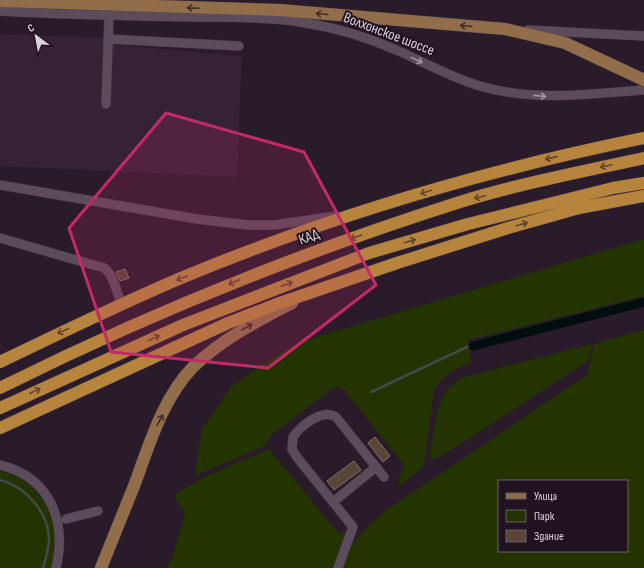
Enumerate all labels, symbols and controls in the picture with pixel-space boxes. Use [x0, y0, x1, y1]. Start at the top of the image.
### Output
one-way arrow [187, 4, 200, 11]
street label: Волхонское шоссе [341, 8, 437, 60]
one-way arrow [316, 10, 329, 17]
north arrow [16, 16, 56, 56]
text: С [25, 21, 37, 35]
one-way arrow [460, 22, 473, 29]
one-way arrow [410, 57, 422, 64]
one-way arrow [534, 92, 547, 99]
one-way arrow [545, 155, 558, 163]
one-way arrow [600, 162, 613, 170]
one-way arrow [419, 189, 432, 196]
one-way arrow [473, 194, 486, 201]
one-way arrow [515, 220, 528, 227]
street label: КАД [296, 224, 323, 249]
one-way arrow [350, 234, 363, 241]
one-way arrow [403, 237, 416, 244]
one-way arrow [176, 275, 188, 282]
one-way arrow [229, 279, 241, 287]
one-way arrow [281, 279, 293, 287]
one-way arrow [241, 322, 253, 330]
one-way arrow [57, 328, 69, 335]
one-way arrow [147, 334, 159, 341]
one-way arrow [29, 387, 41, 394]
one-way arrow [156, 414, 164, 426]
legend [498, 480, 628, 552]
text: Улица [534, 489, 558, 504]
text: Парк [534, 509, 555, 524]
text: Здание [534, 529, 564, 544]

